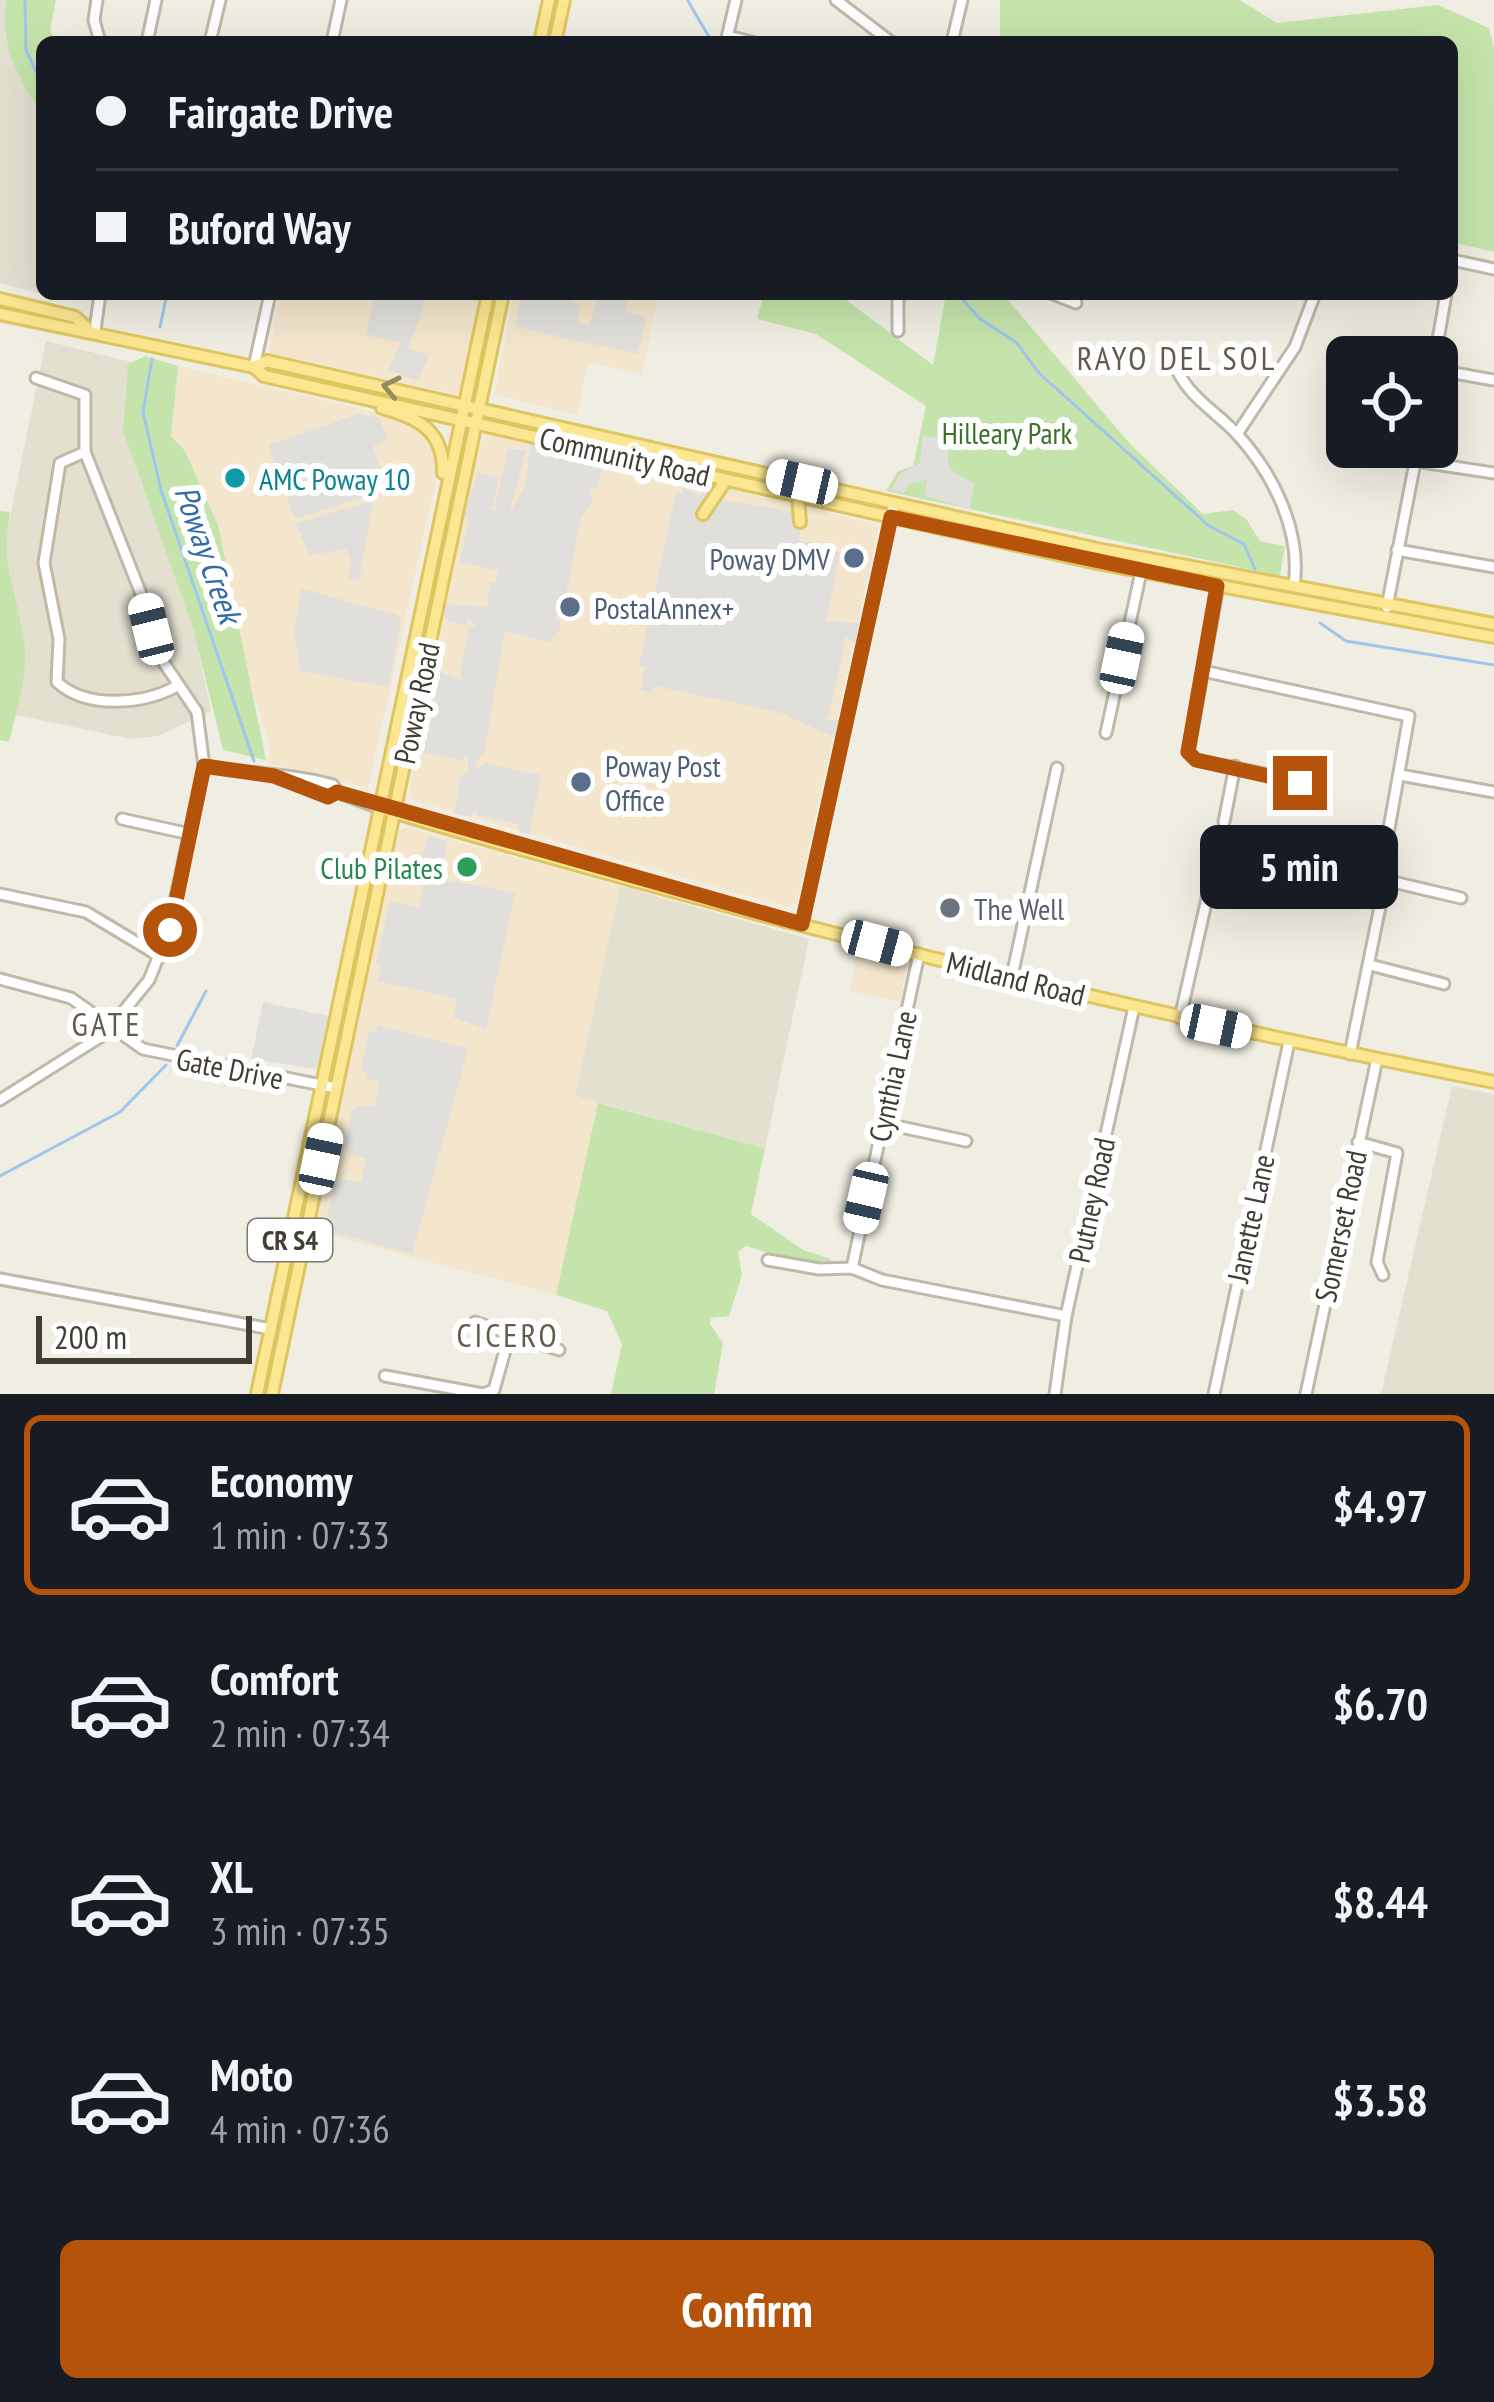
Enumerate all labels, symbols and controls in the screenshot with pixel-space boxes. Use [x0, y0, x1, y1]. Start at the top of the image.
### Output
text: Fairgate Drive [168, 82, 393, 140]
text: Buford Way [168, 198, 351, 256]
district label: RAYO DEL SOL [1077, 336, 1277, 379]
map controls [1326, 336, 1458, 468]
button: locate [1326, 336, 1458, 468]
one-way arrow [381, 376, 401, 401]
park label: Hilleary Park [942, 413, 1073, 452]
street label: Community Road [536, 417, 714, 495]
car [763, 456, 841, 508]
place label: AMC Poway 10 [259, 459, 410, 498]
marker: AMC Poway 10 [222, 465, 248, 491]
water label: Poway Creek [165, 480, 254, 632]
place label: Poway DMV [709, 539, 830, 578]
marker: Poway DMV [841, 545, 867, 571]
place label: PostalAnnex+ [594, 588, 734, 627]
car [125, 590, 177, 668]
marker: PostalAnnex+ [557, 594, 583, 620]
car [1097, 619, 1147, 697]
street label: Poway Road [384, 639, 448, 767]
place label: Poway Post Office [605, 746, 722, 819]
route end [1273, 756, 1327, 810]
marker: Poway Post Office [568, 769, 594, 795]
callout: 5 min [1201, 825, 1399, 909]
text: 5 min [1260, 841, 1338, 892]
place label: Club Pilates [320, 848, 443, 887]
marker: Club Pilates [454, 854, 480, 880]
place label: The Well [974, 889, 1064, 928]
marker: The Well [937, 895, 963, 921]
route start [143, 903, 197, 957]
car [838, 916, 916, 970]
street label: Midland Road [943, 942, 1089, 1014]
car [1177, 1001, 1255, 1051]
district label: GATE [72, 1002, 142, 1045]
street label: Cynthia Lane [859, 1007, 925, 1145]
street label: Gate Drive [173, 1039, 287, 1097]
car [296, 1120, 346, 1198]
street label: Putney Road [1059, 1134, 1123, 1266]
street label: Somerset Road [1305, 1146, 1375, 1306]
street label: Janette Lane [1217, 1151, 1283, 1286]
car [840, 1159, 892, 1237]
road number: CR S4 [248, 1219, 332, 1261]
scale bar [36, 1310, 252, 1363]
district label: CICERO [456, 1313, 560, 1356]
text: 200 m [54, 1315, 127, 1358]
icon: car [66, 1451, 174, 1559]
text: Economy [210, 1451, 353, 1509]
text: $4.97 [1332, 1476, 1428, 1534]
text: 1 min · 07:33 [210, 1509, 390, 1560]
icon: car [66, 1649, 174, 1757]
text: Comfort [210, 1649, 339, 1707]
text: $6.70 [1332, 1674, 1428, 1732]
text: 2 min · 07:34 [210, 1707, 390, 1758]
icon: car [66, 1847, 174, 1955]
text: XL [210, 1847, 253, 1905]
text: $8.44 [1332, 1872, 1428, 1930]
text: 3 min · 07:35 [210, 1905, 390, 1956]
icon: car [66, 2045, 174, 2153]
text: Moto [210, 2045, 293, 2103]
text: $3.58 [1332, 2070, 1428, 2128]
text: 4 min · 07:36 [210, 2103, 390, 2154]
button: Confirm [60, 2240, 1434, 2378]

